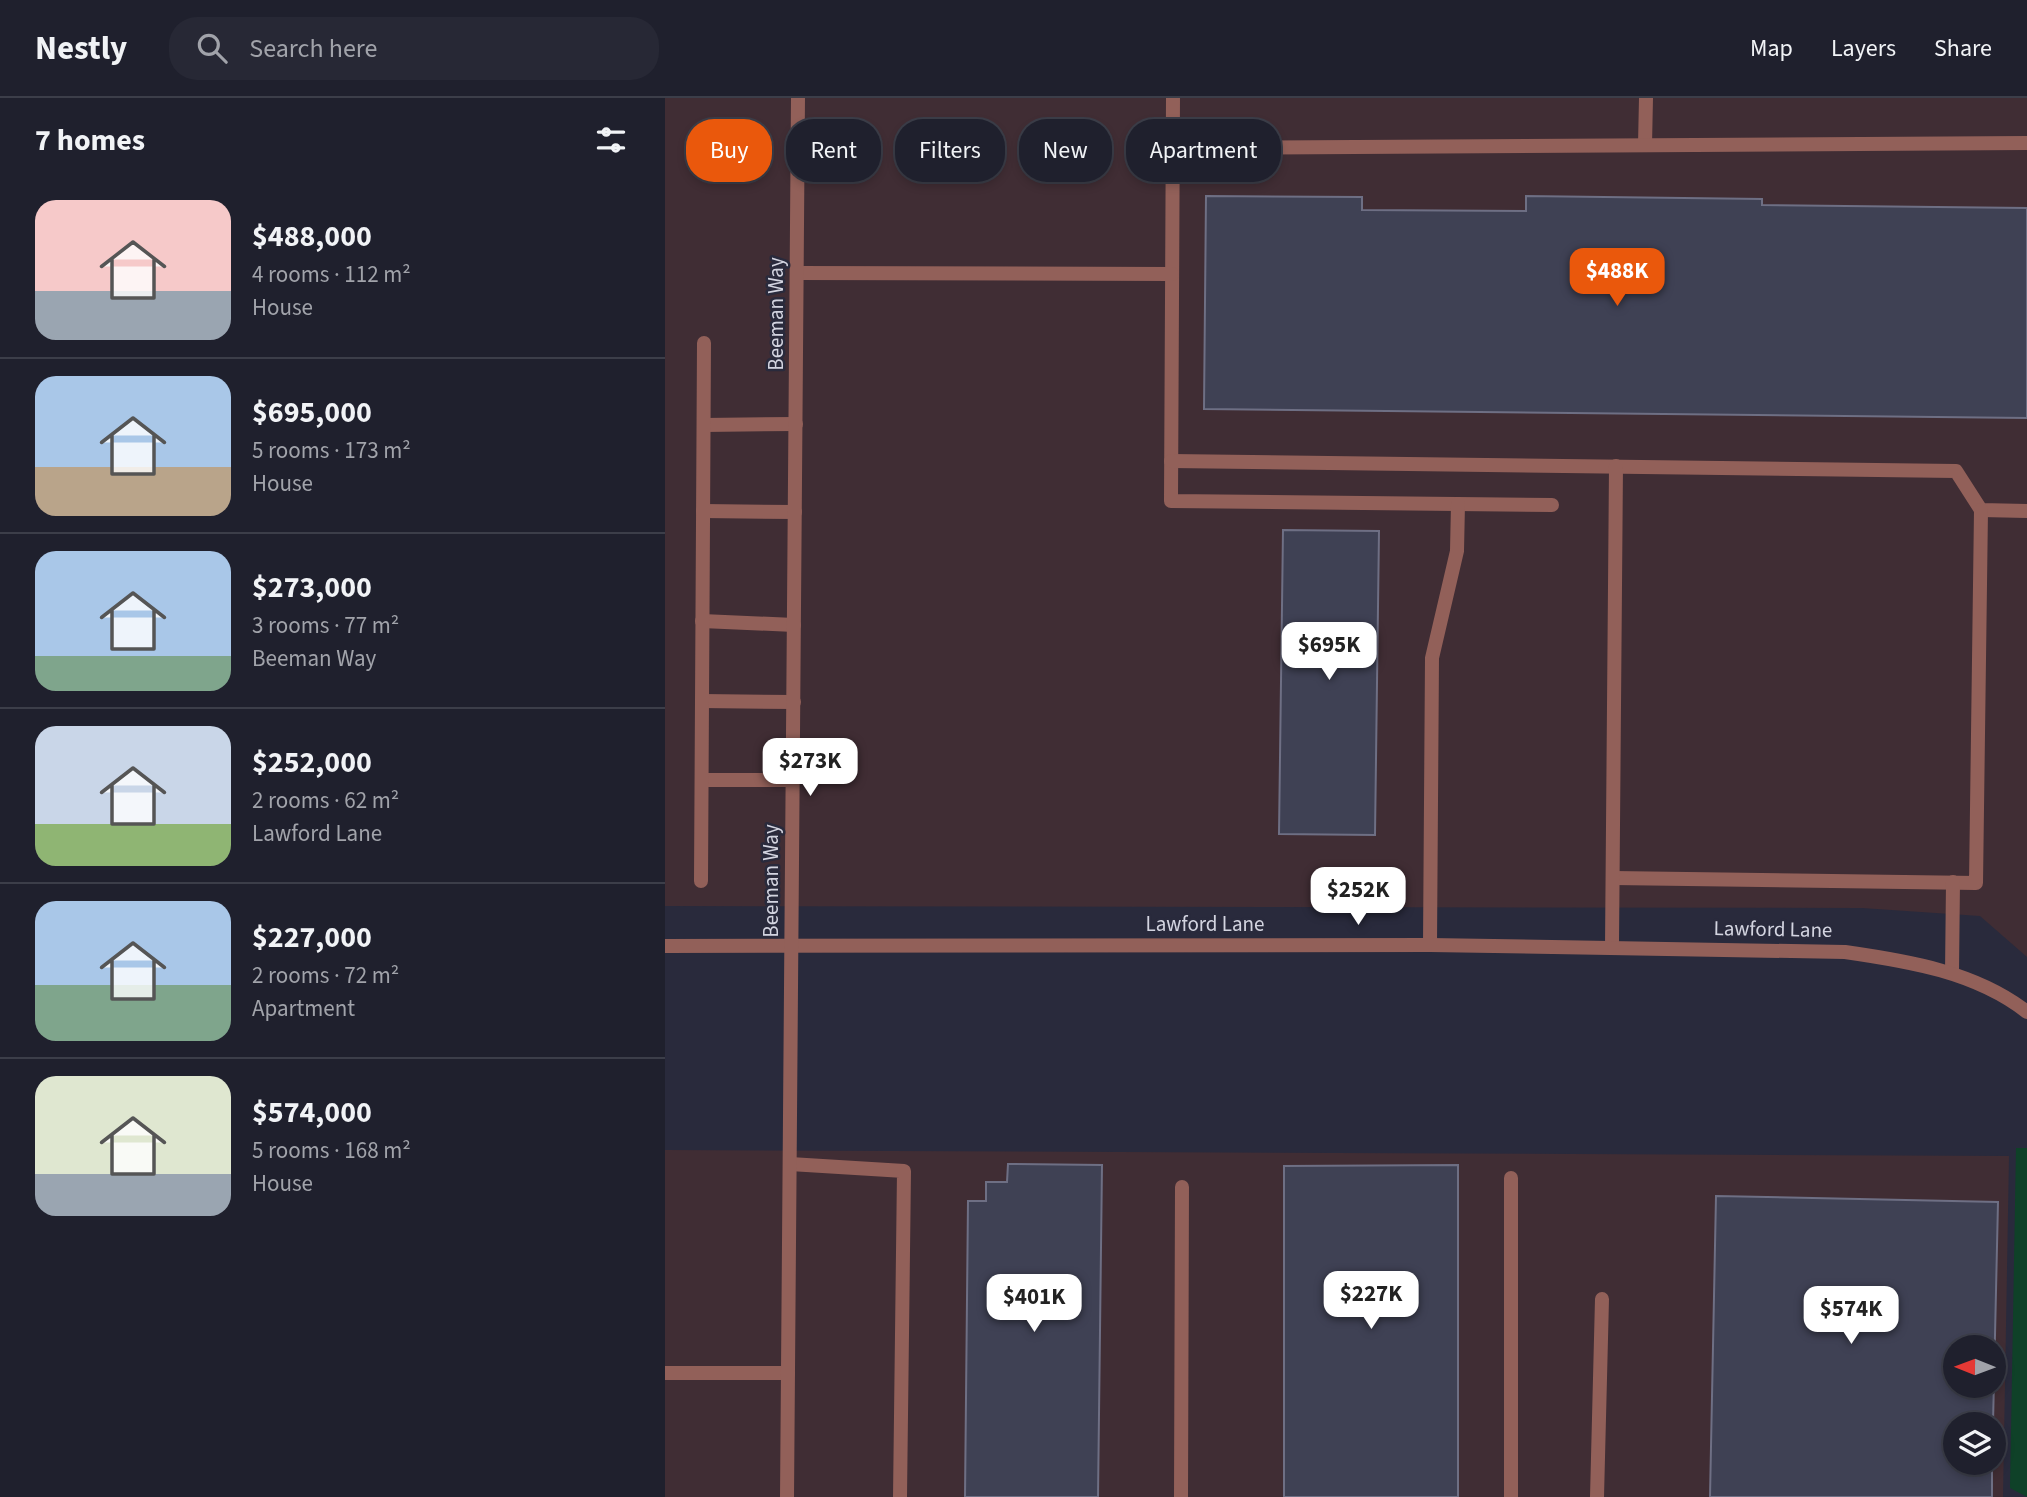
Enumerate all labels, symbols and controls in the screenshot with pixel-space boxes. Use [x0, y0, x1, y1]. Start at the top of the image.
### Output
search box [169, 17, 659, 80]
text: Nestly [35, 25, 127, 72]
icon: search [193, 29, 231, 67]
text: Search here [249, 30, 377, 67]
text: Map [1750, 31, 1793, 66]
text: Layers [1831, 31, 1896, 66]
text: Share [1934, 31, 1992, 66]
text: 7 homes [35, 119, 145, 162]
chip: Buy [686, 119, 772, 182]
chip: Rent [786, 119, 881, 182]
chip: Filters [895, 119, 1005, 182]
chip: New [1019, 119, 1112, 182]
chip: Apartment [1126, 119, 1281, 182]
icon: filters [592, 121, 630, 159]
text: $488,000 [252, 215, 372, 258]
icon: home [91, 228, 175, 312]
pin: $488K [1568, 248, 1666, 308]
text: $488K [1586, 254, 1648, 287]
street label: Beeman Way [761, 257, 791, 371]
text: 4 rooms · 112 m² [252, 258, 411, 291]
text: House [252, 291, 313, 324]
text: $695,000 [252, 391, 372, 434]
icon: home [91, 404, 175, 488]
text: 5 rooms · 173 m² [252, 434, 411, 467]
text: House [252, 467, 313, 500]
text: $273,000 [252, 566, 372, 609]
icon: home [91, 579, 175, 663]
text: 3 rooms · 77 m² [252, 609, 399, 642]
pin: $695K [1280, 622, 1378, 682]
text: $695K [1298, 628, 1360, 661]
text: Beeman Way [252, 642, 376, 675]
pin: $273K [761, 738, 859, 798]
text: $252,000 [252, 741, 372, 784]
text: $273K [779, 744, 841, 777]
icon: home [91, 754, 175, 838]
text: 2 rooms · 62 m² [252, 784, 399, 817]
text: Lawford Lane [252, 817, 382, 850]
street label: Beeman Way [756, 824, 786, 938]
pin: $252K [1309, 868, 1407, 927]
text: $252K [1327, 873, 1389, 906]
street label: Lawford Lane [1146, 909, 1264, 939]
street label: Lawford Lane [1713, 913, 1833, 945]
text: $227,000 [252, 916, 372, 959]
icon: home [91, 929, 175, 1013]
text: 2 rooms · 72 m² [252, 959, 399, 992]
text: Apartment [252, 992, 355, 1025]
text: $574,000 [252, 1091, 372, 1134]
icon: home [91, 1104, 175, 1188]
text: 5 rooms · 168 m² [252, 1134, 411, 1167]
text: House [252, 1167, 313, 1200]
pin: $227K [1322, 1272, 1420, 1331]
pin: $401K [985, 1274, 1083, 1334]
text: $227K [1340, 1277, 1402, 1310]
text: $401K [1003, 1280, 1065, 1313]
pin: $574K [1802, 1286, 1900, 1346]
text: $574K [1820, 1292, 1882, 1325]
north arrow [1943, 1335, 2005, 1398]
map controls [1943, 1335, 2006, 1475]
button: layers [1943, 1412, 2006, 1475]

